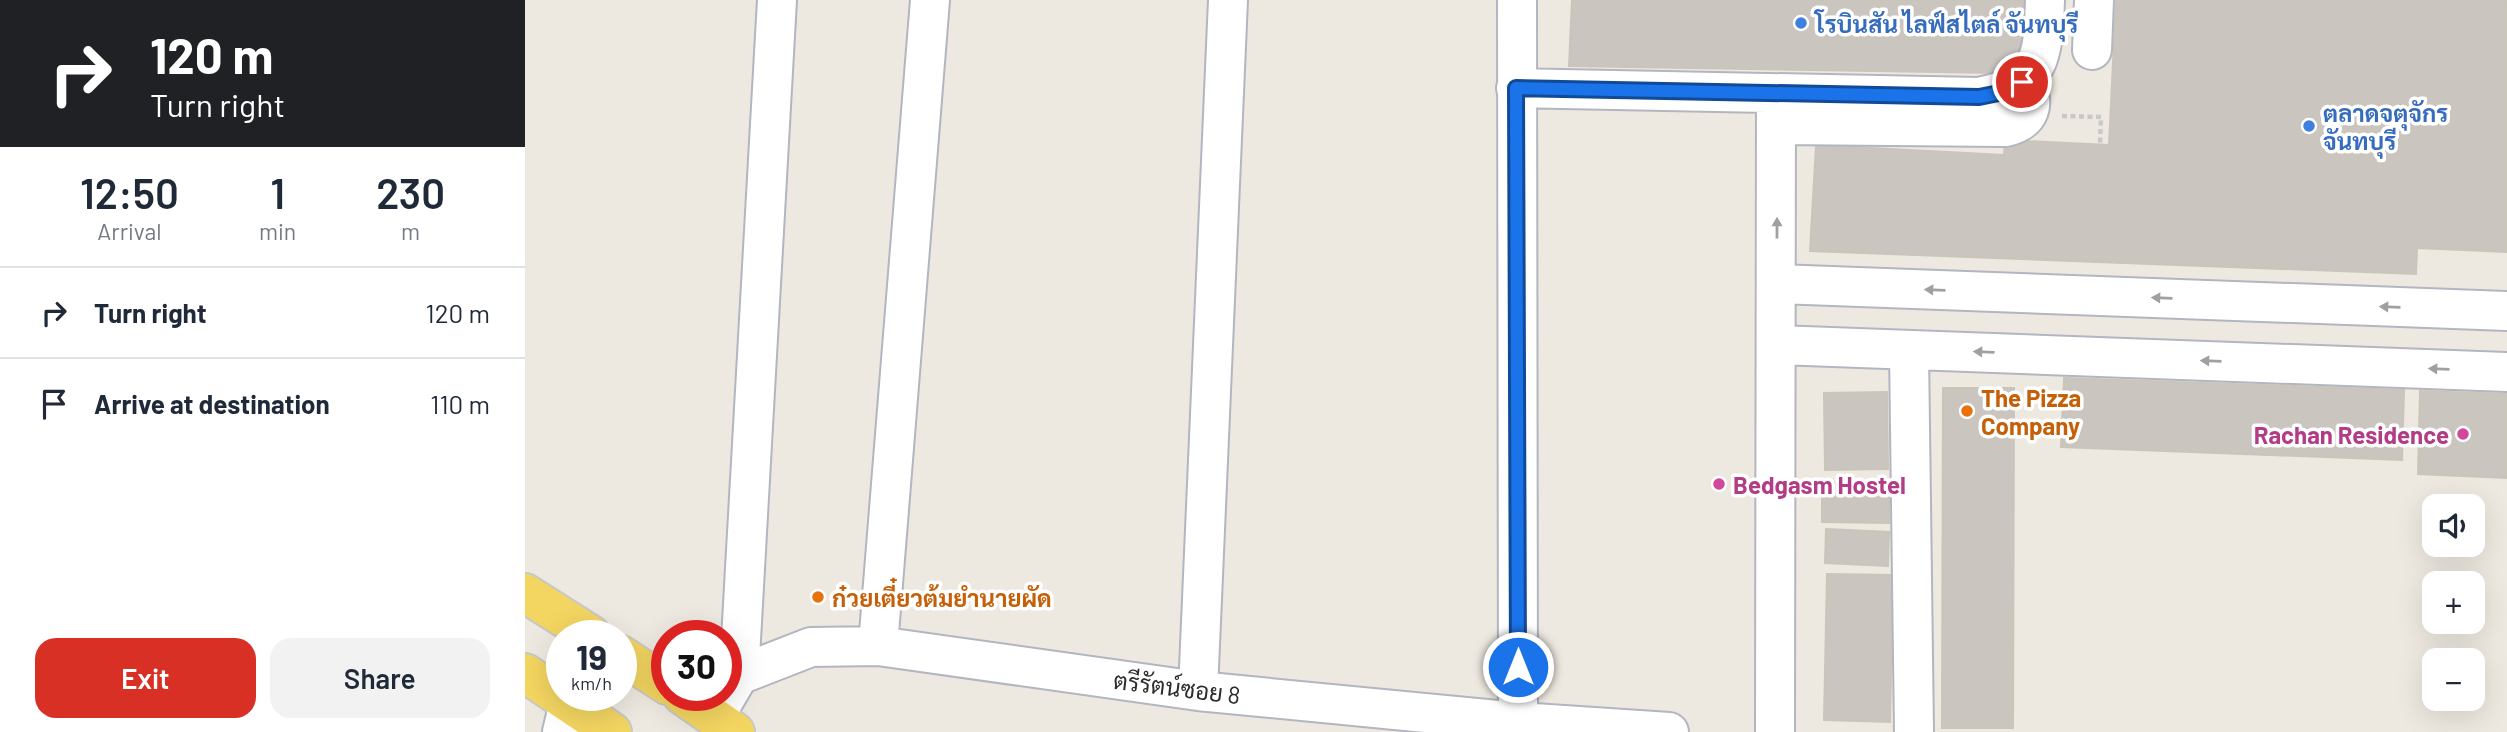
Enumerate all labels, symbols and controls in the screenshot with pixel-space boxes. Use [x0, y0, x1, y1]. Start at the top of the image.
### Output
place label: โรบินสัน ไลฟ์สไตล์ จันทบุรี [1813, 9, 2078, 42]
marker: โรบินสัน ไลฟ์สไตล์ จันทบุรี [1793, 15, 1809, 31]
text: 120 m [150, 25, 273, 84]
icon: right [35, 28, 126, 119]
pin [1992, 52, 2052, 112]
icon: arrive [2003, 63, 2041, 101]
text: Turn right [150, 85, 285, 123]
place label: ตลาดจตุจักร จันทบุรี [2323, 98, 2448, 159]
marker: ตลาดจตุจักร จันทบุรี [2301, 118, 2317, 134]
text: 12:50 [80, 167, 179, 217]
text: 1 [270, 167, 285, 217]
text: 230 [376, 167, 445, 217]
one-way arrow [1771, 216, 1783, 238]
text: Arrival [97, 217, 162, 245]
text: min [259, 217, 296, 245]
text: m [401, 217, 420, 245]
one-way arrow [1924, 284, 1946, 296]
one-way arrow [2151, 293, 2173, 304]
icon: right [35, 294, 73, 332]
text: Turn right [94, 297, 207, 328]
text: 120 m [426, 297, 490, 328]
one-way arrow [2379, 301, 2401, 312]
one-way arrow [1973, 347, 1995, 358]
one-way arrow [2200, 355, 2222, 366]
one-way arrow [2428, 363, 2450, 375]
place label: The Pizza Company [1981, 383, 2081, 440]
icon: arrive [35, 385, 73, 423]
text: Arrive at destination [94, 388, 330, 419]
text: 110 m [430, 388, 490, 419]
marker: The Pizza Company [1959, 403, 1975, 419]
place label: Rachan Residence [2254, 420, 2449, 449]
marker: Rachan Residence [2455, 426, 2471, 442]
place label: Bedgasm Hostel [1733, 470, 1906, 499]
marker: Bedgasm Hostel [1711, 476, 1727, 492]
map controls [2422, 494, 2485, 711]
button: sound [2422, 494, 2485, 557]
button: + [2422, 571, 2485, 634]
place label: ก๋วยเตี๋ยวต้มยำนายผัด [832, 577, 1052, 612]
marker: ก๋วยเตี๋ยวต้มยำนายผัด [810, 589, 826, 605]
speed limit sign: 30 [651, 620, 742, 711]
position arrow [1481, 630, 1555, 704]
text: 19 [576, 635, 607, 677]
button: Exit [35, 638, 256, 718]
button: Share [270, 638, 490, 718]
button: − [2422, 648, 2485, 711]
street label: ตรีรัตน์ซอย 8 [1112, 665, 1242, 709]
text: km/h [571, 672, 612, 694]

